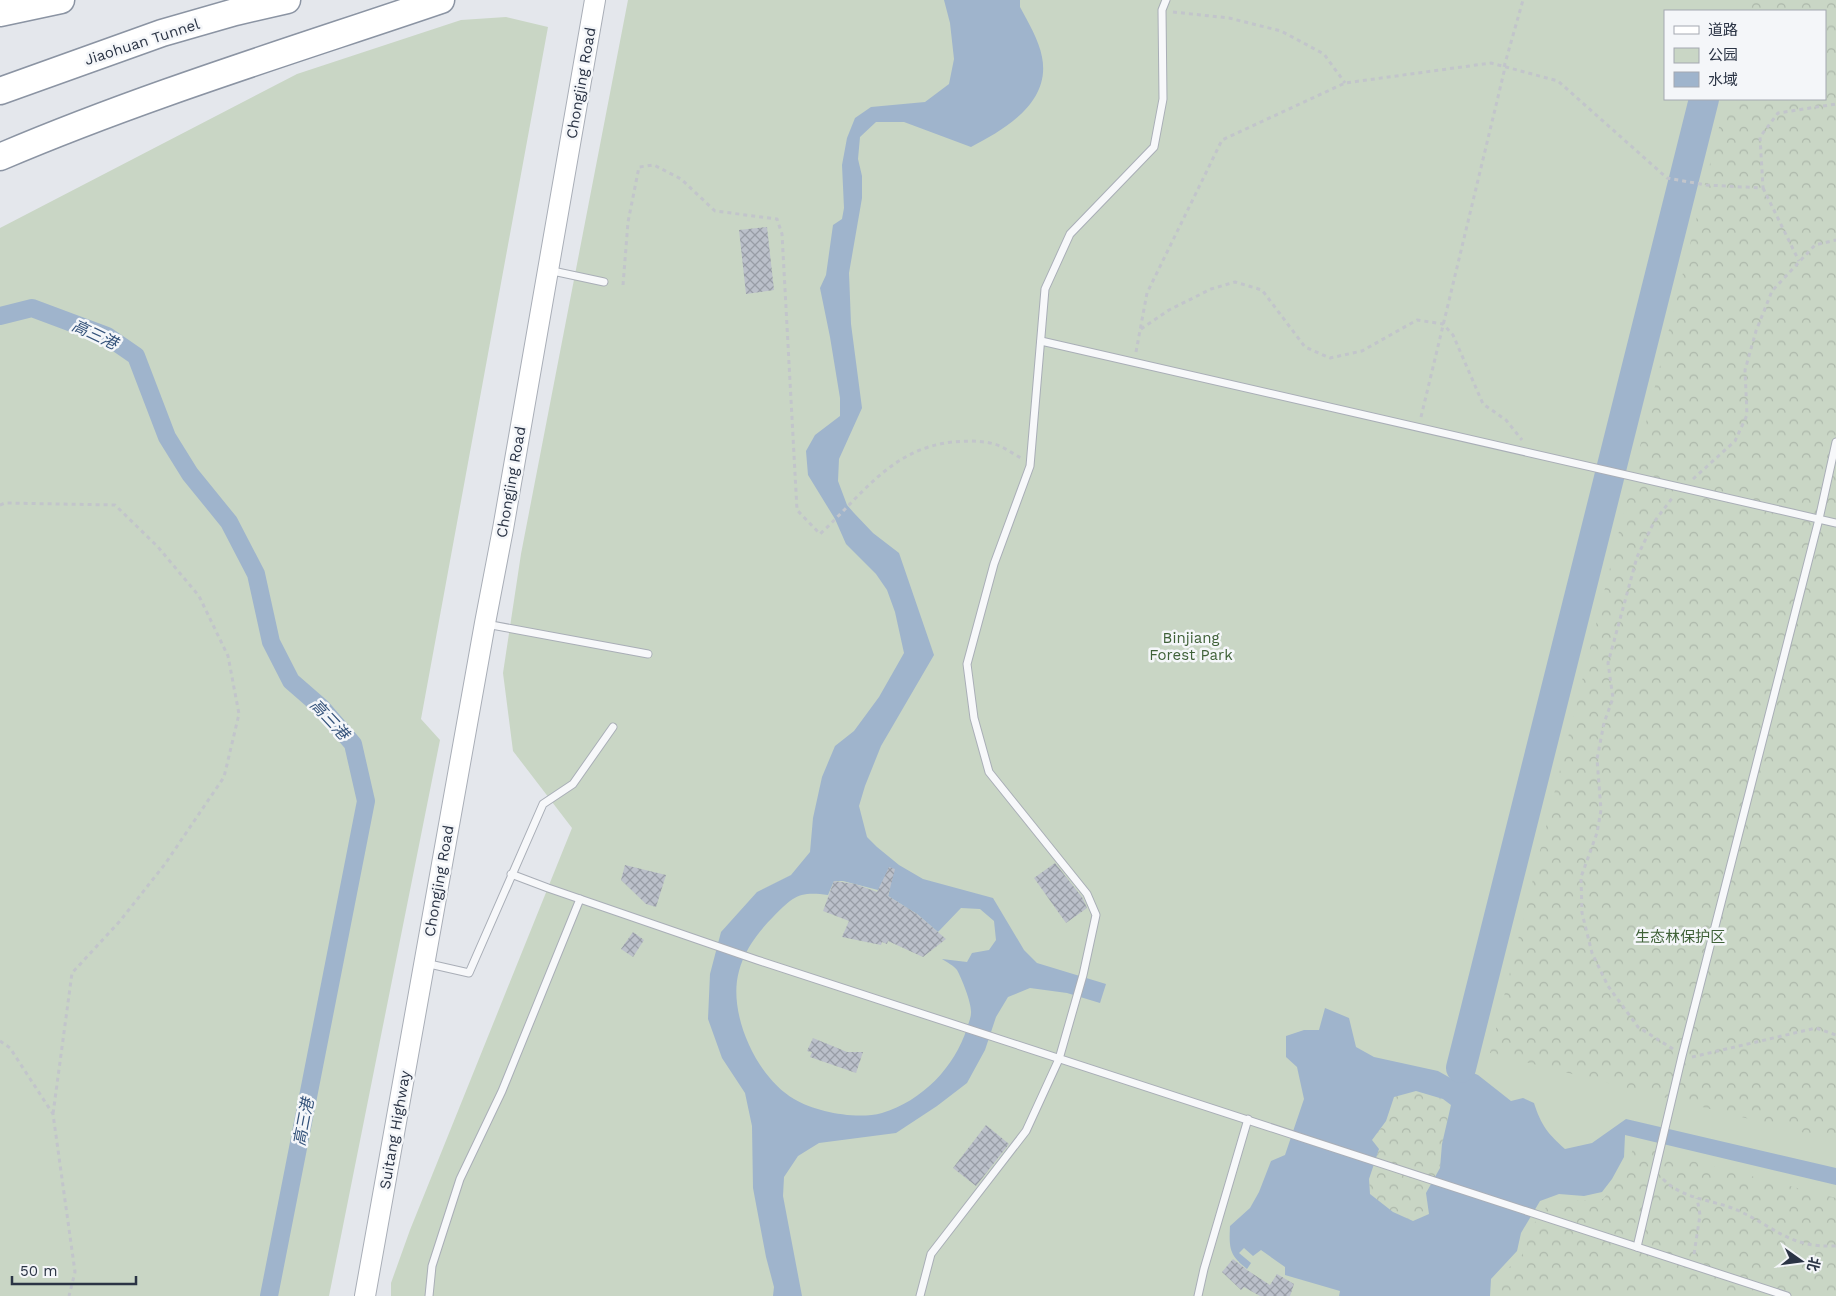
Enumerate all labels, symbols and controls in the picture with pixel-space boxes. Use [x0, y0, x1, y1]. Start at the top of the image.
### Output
legend [1664, 10, 1826, 100]
street label: Jiaohuan Tunnel [82, 15, 202, 69]
text: 道路 [1708, 21, 1738, 39]
street label: Chongjing Road [562, 26, 600, 140]
text: 公园 [1708, 46, 1738, 64]
text: 水域 [1708, 71, 1738, 89]
water label: 高三港 [69, 316, 122, 354]
street label: Chongjing Road [492, 425, 530, 539]
park label: Binjiang Forest Park [1149, 629, 1233, 664]
water label: 高三港 [306, 695, 354, 745]
street label: Chongjing Road [420, 824, 458, 938]
park label: 生态林保护区 [1635, 928, 1725, 946]
street label: Suitang Highway [376, 1069, 414, 1191]
water label: 高三港 [290, 1095, 318, 1147]
north arrow [1776, 1236, 1826, 1286]
scale bar [12, 1254, 136, 1286]
text: 北 [1804, 1255, 1823, 1273]
text: 50 m [20, 1262, 57, 1280]

